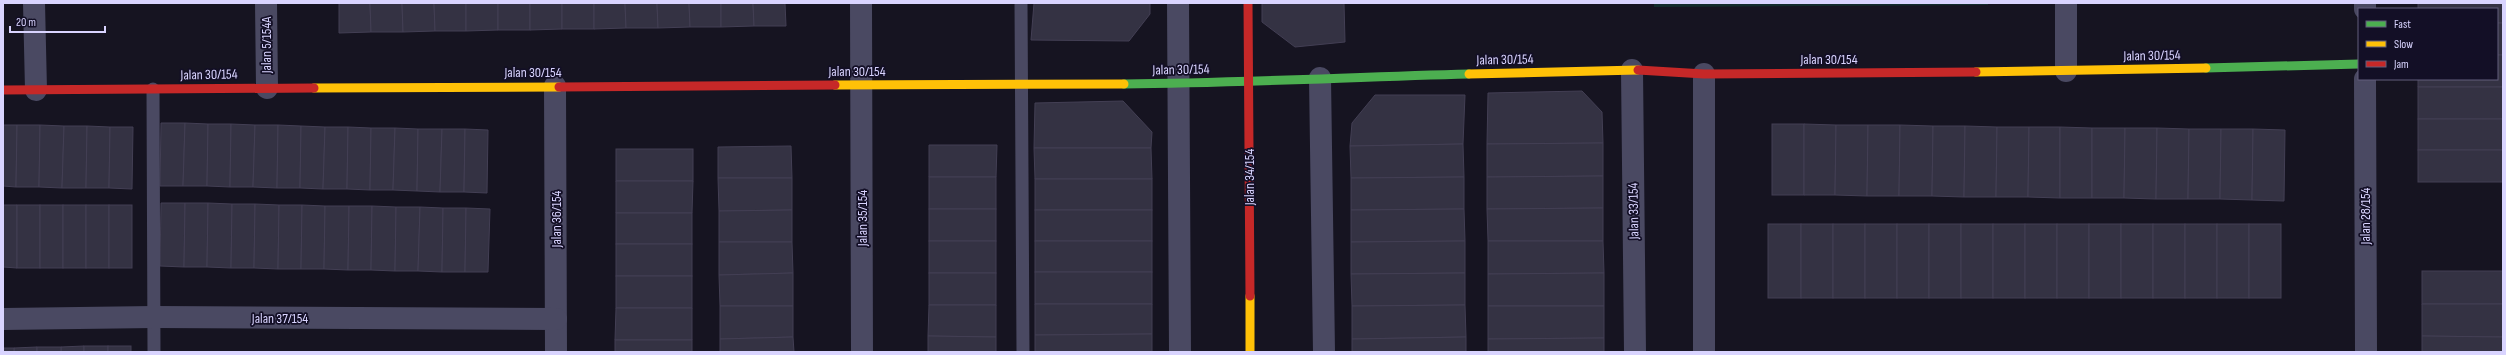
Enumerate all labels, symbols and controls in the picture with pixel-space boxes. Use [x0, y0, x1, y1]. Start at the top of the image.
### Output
scale bar [10, 8, 105, 34]
legend [2358, 8, 2498, 80]
text: 20 m [16, 15, 36, 30]
street label: Jalan 5/154A [258, 16, 275, 74]
text: Fast [2394, 17, 2411, 32]
text: Slow [2394, 37, 2413, 52]
street label: Jalan 30/154 [2122, 47, 2181, 65]
street label: Jalan 30/154 [1475, 51, 1534, 69]
street label: Jalan 30/154 [1799, 51, 1858, 68]
text: Jam [2393, 57, 2409, 72]
street label: Jalan 30/154 [1151, 61, 1210, 79]
street label: Jalan 30/154 [827, 63, 886, 80]
street label: Jalan 30/154 [503, 64, 562, 81]
street label: Jalan 30/154 [179, 66, 238, 84]
street label: Jalan 34/154 [1241, 149, 1258, 206]
street label: Jalan 33/154 [1625, 182, 1643, 240]
street label: Jalan 28/154 [2357, 187, 2374, 245]
street label: Jalan 36/154 [548, 190, 565, 248]
street label: Jalan 35/154 [854, 190, 871, 247]
street label: Jalan 37/154 [251, 310, 308, 327]

